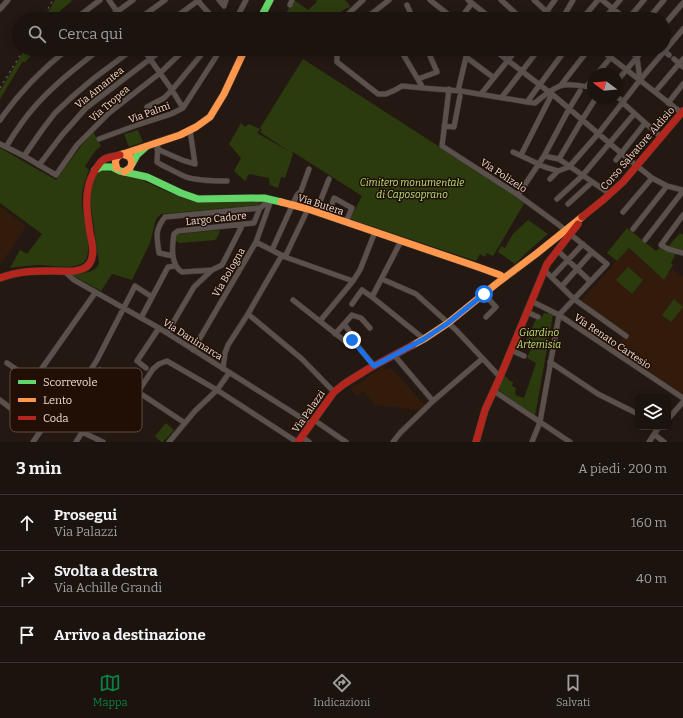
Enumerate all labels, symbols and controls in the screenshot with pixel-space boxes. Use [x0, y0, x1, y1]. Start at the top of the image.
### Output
search box [12, 12, 671, 56]
icon: search [26, 23, 48, 45]
text: Cerca qui [58, 25, 123, 43]
street label: Via Amantea [73, 64, 127, 111]
north arrow [587, 68, 623, 104]
street label: Via Tropea [87, 83, 133, 124]
street label: Via Palmi [127, 100, 172, 126]
street label: Corso Salvatore Aldisio [598, 104, 677, 193]
street label: Via Polizelo [478, 156, 529, 195]
park label: Cimitero monumentale di Caposoprano [360, 177, 464, 201]
street label: Via Butera [296, 192, 346, 218]
street label: Largo Cadore [185, 210, 247, 228]
street label: Via Bologna [210, 245, 248, 299]
route start [475, 285, 493, 303]
street label: Via Renato Cartesio [572, 312, 653, 372]
street label: Via Danimarca [160, 317, 225, 363]
park label: Giardino Artemisia [516, 327, 561, 351]
route end [343, 331, 361, 349]
legend [10, 368, 142, 432]
text: Scorrevole [43, 376, 97, 389]
street label: Via Palazzi [290, 388, 328, 435]
text: Lento [43, 394, 72, 407]
map controls [635, 394, 671, 430]
button: layers [635, 394, 671, 430]
text: Coda [43, 412, 69, 425]
text: 3 min [16, 458, 61, 479]
text: A piedi · 200 m [578, 461, 667, 476]
text: Prosegui [54, 506, 117, 524]
icon: ahead [16, 512, 38, 534]
text: 160 m [631, 515, 667, 530]
text: Via Palazzi [54, 524, 117, 539]
text: Svolta a destra [54, 562, 158, 580]
icon: right [16, 568, 38, 590]
text: 40 m [636, 571, 667, 586]
text: Via Achille Grandi [54, 580, 162, 595]
icon: arrive [16, 624, 38, 646]
text: Arrivo a destinazione [54, 626, 206, 644]
tab: Mappa [93, 672, 128, 709]
tab: Indicazioni [313, 672, 370, 709]
tab: Salvati [556, 672, 590, 709]

